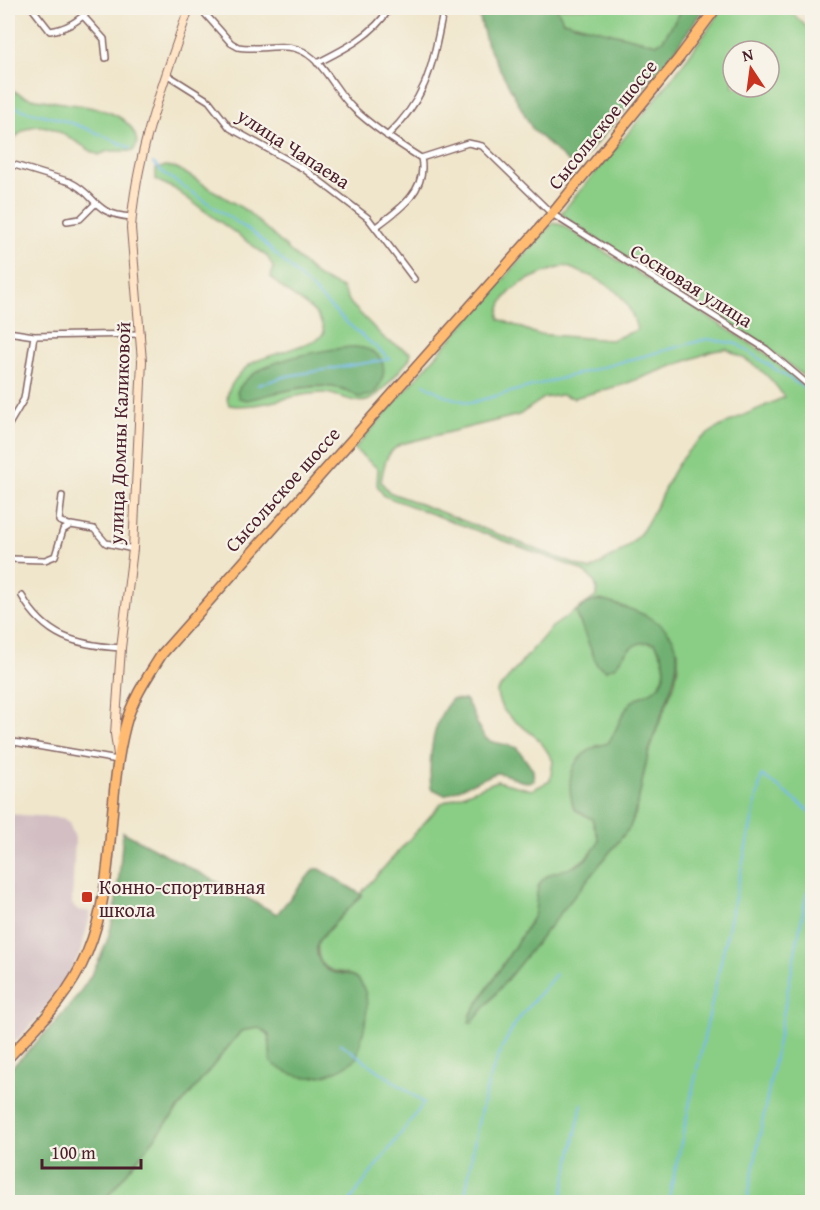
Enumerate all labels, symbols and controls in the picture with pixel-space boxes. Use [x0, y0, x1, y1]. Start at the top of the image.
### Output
north arrow [721, 39, 781, 99]
text: N [740, 41, 756, 67]
street label: Сысольское шоссе [540, 53, 664, 195]
street label: улица Чапаева [231, 100, 357, 196]
street label: Сосновая улица [625, 236, 759, 335]
street label: улица Домны Каликовой [101, 321, 137, 546]
street label: Сысольское шоссе [218, 420, 346, 558]
place label: Конно-спортивная школа [99, 872, 265, 924]
marker: Конно-спортивная школа [80, 890, 94, 904]
scale bar [42, 1132, 141, 1170]
text: 100 m [51, 1139, 96, 1166]

